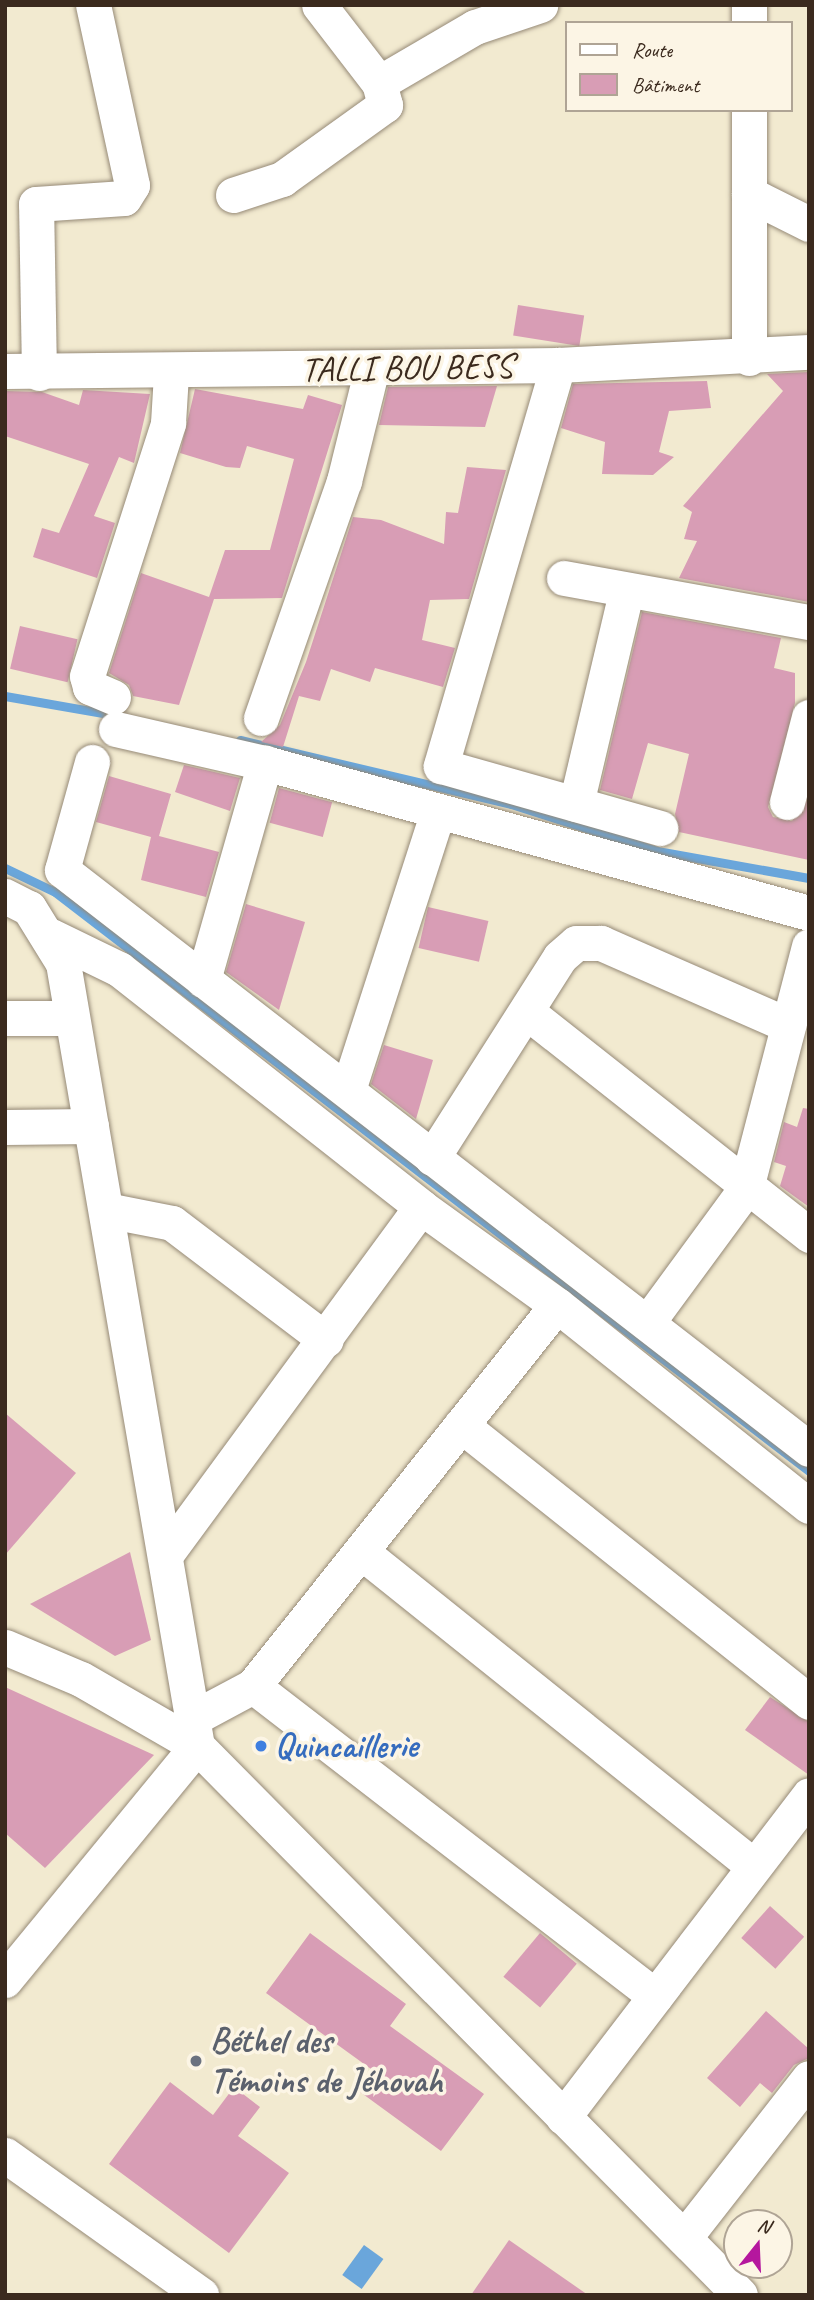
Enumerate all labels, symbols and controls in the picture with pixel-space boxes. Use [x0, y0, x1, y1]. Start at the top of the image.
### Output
legend [566, 21, 793, 112]
text: Route [632, 37, 672, 63]
text: Bâtiment [632, 72, 699, 98]
street label: TALLI BOU BESS [301, 345, 513, 391]
place label: Quincaillerie [275, 1725, 418, 1767]
marker: Quincaillerie [253, 1738, 269, 1754]
place label: Béthel des Témoins de Jéhovah [210, 2020, 442, 2102]
marker: Béthel des Témoins de Jéhovah [188, 2053, 204, 2069]
north arrow [723, 2209, 793, 2279]
text: N [755, 2213, 773, 2239]

